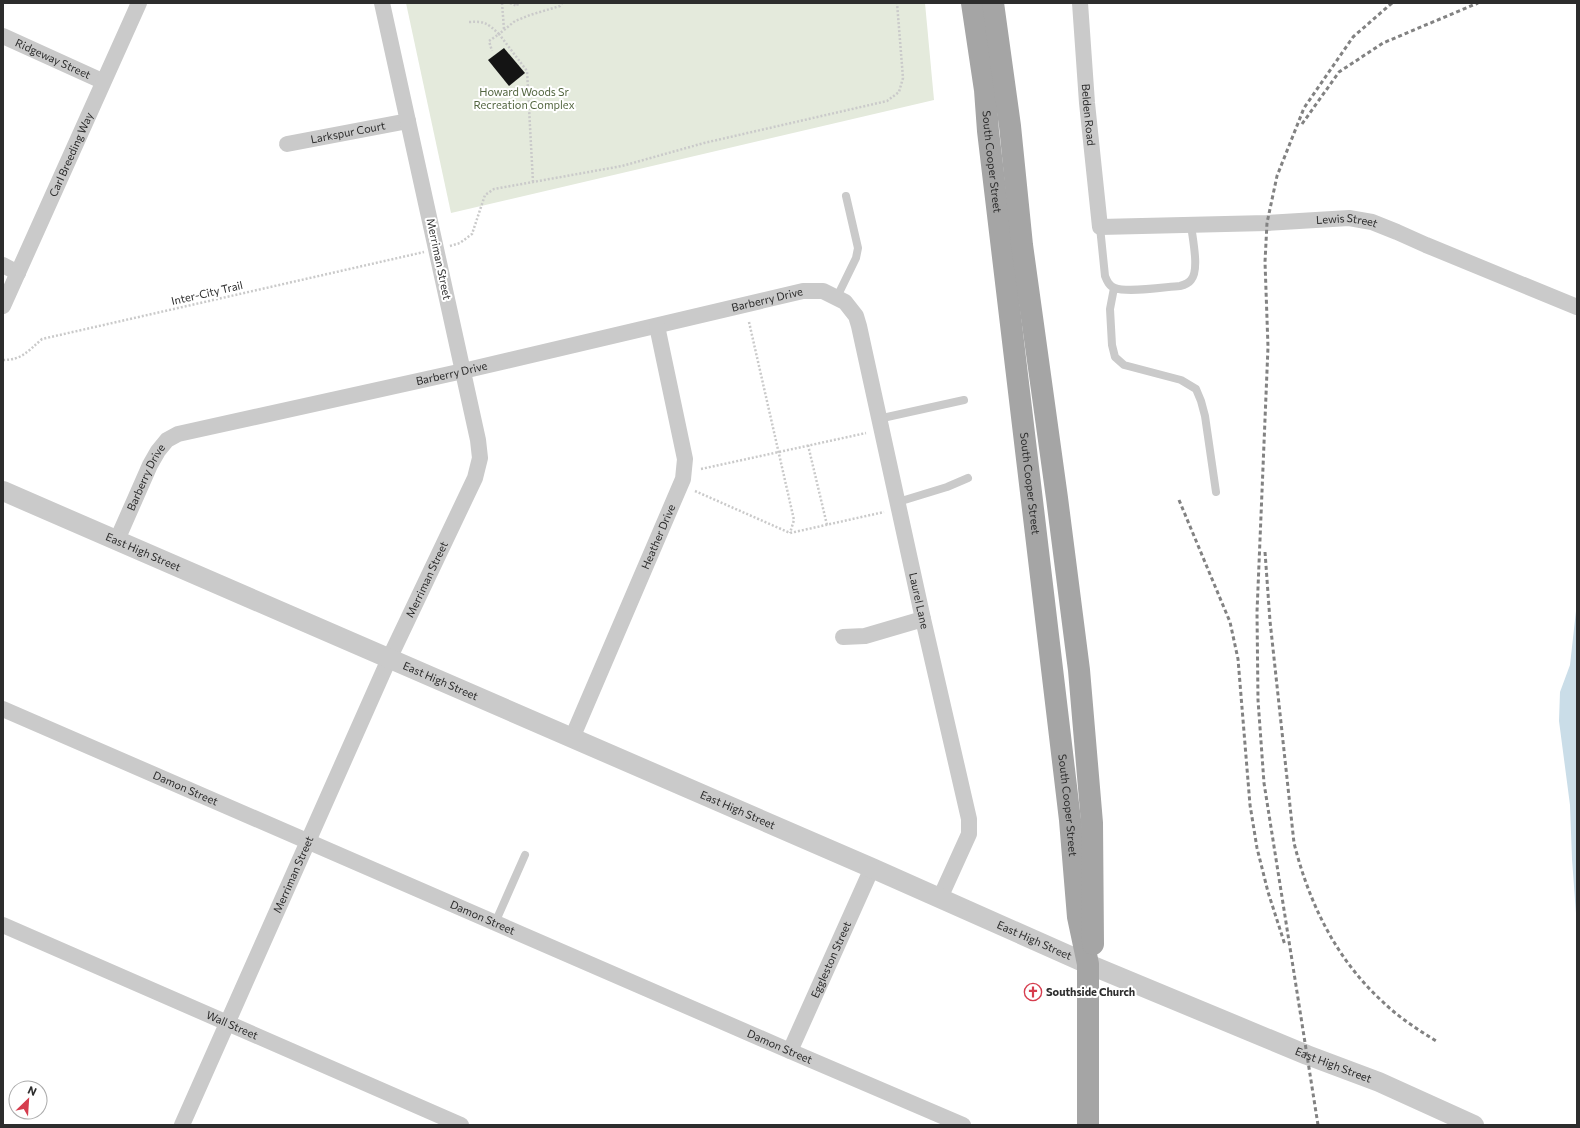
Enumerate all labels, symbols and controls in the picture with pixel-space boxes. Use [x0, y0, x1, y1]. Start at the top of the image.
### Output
street label: Ridgeway Street [14, 36, 93, 81]
street label: Belden Road [1080, 83, 1098, 146]
park label: Howard Woods Sr Recreation Complex [474, 85, 575, 111]
street label: Carl Breeding Way [46, 110, 95, 199]
street label: South Cooper Street [981, 110, 1005, 214]
street label: Larkspur Court [309, 118, 387, 145]
street label: Lewis Street [1316, 211, 1380, 230]
street label: Merriman Street [425, 217, 455, 301]
street label: Inter-City Trail [170, 278, 244, 307]
street label: Barberry Drive [730, 284, 804, 314]
street label: Barberry Drive [415, 358, 489, 387]
street label: South Cooper Street [1018, 432, 1043, 536]
street label: Barberry Drive [124, 441, 167, 513]
street label: Heather Drive [638, 502, 678, 571]
street label: East High Street [104, 529, 184, 574]
street label: Merriman Street [403, 539, 450, 619]
street label: Laurel Lane [907, 571, 932, 630]
street label: East High Street [401, 658, 481, 703]
street label: South Cooper Street [1056, 753, 1080, 857]
street label: Damon Street [151, 768, 221, 808]
street label: East High Street [699, 787, 778, 832]
street label: Merriman Street [270, 833, 316, 915]
street label: Damon Street [448, 897, 518, 937]
street label: East High Street [995, 917, 1075, 962]
street label: Eggleston Street [808, 919, 853, 1000]
church icon: Southside Church [1023, 982, 1043, 1002]
place label: Southside Church [1046, 985, 1135, 998]
street label: Wall Street [204, 1008, 261, 1042]
street label: Damon Street [746, 1026, 815, 1066]
street label: East High Street [1294, 1044, 1374, 1085]
north arrow [8, 1080, 48, 1120]
text: N [26, 1083, 39, 1098]

